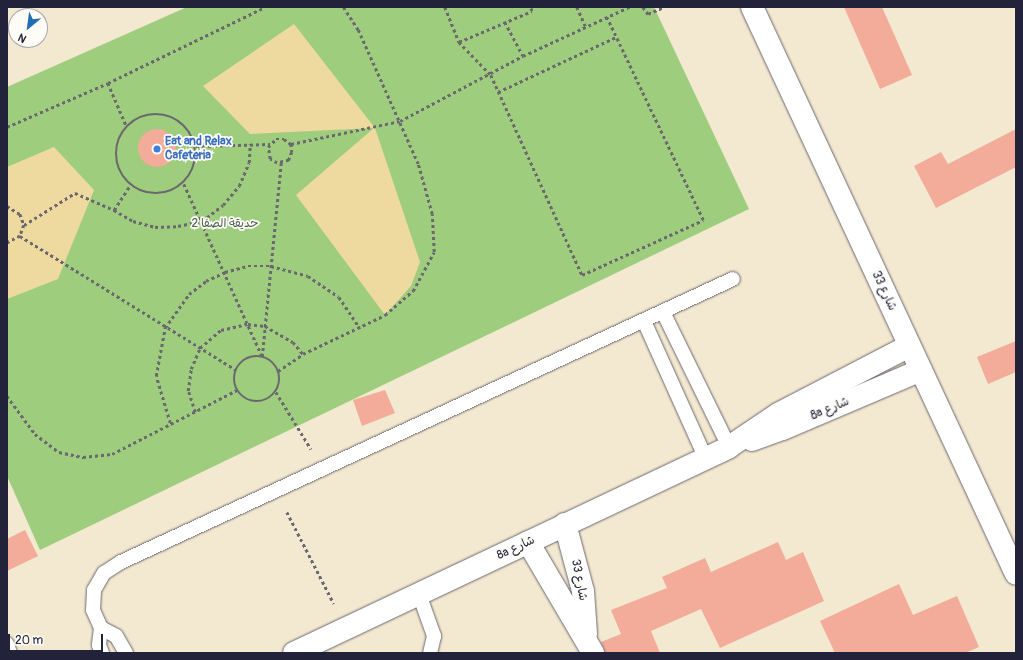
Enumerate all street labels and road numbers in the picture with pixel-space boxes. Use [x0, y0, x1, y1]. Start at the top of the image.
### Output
street label: شارع 33 [869, 269, 899, 313]
street label: 8a شارع [809, 395, 851, 423]
street label: 8a شارع [495, 533, 537, 563]
street label: شارع 33 [568, 558, 590, 602]

